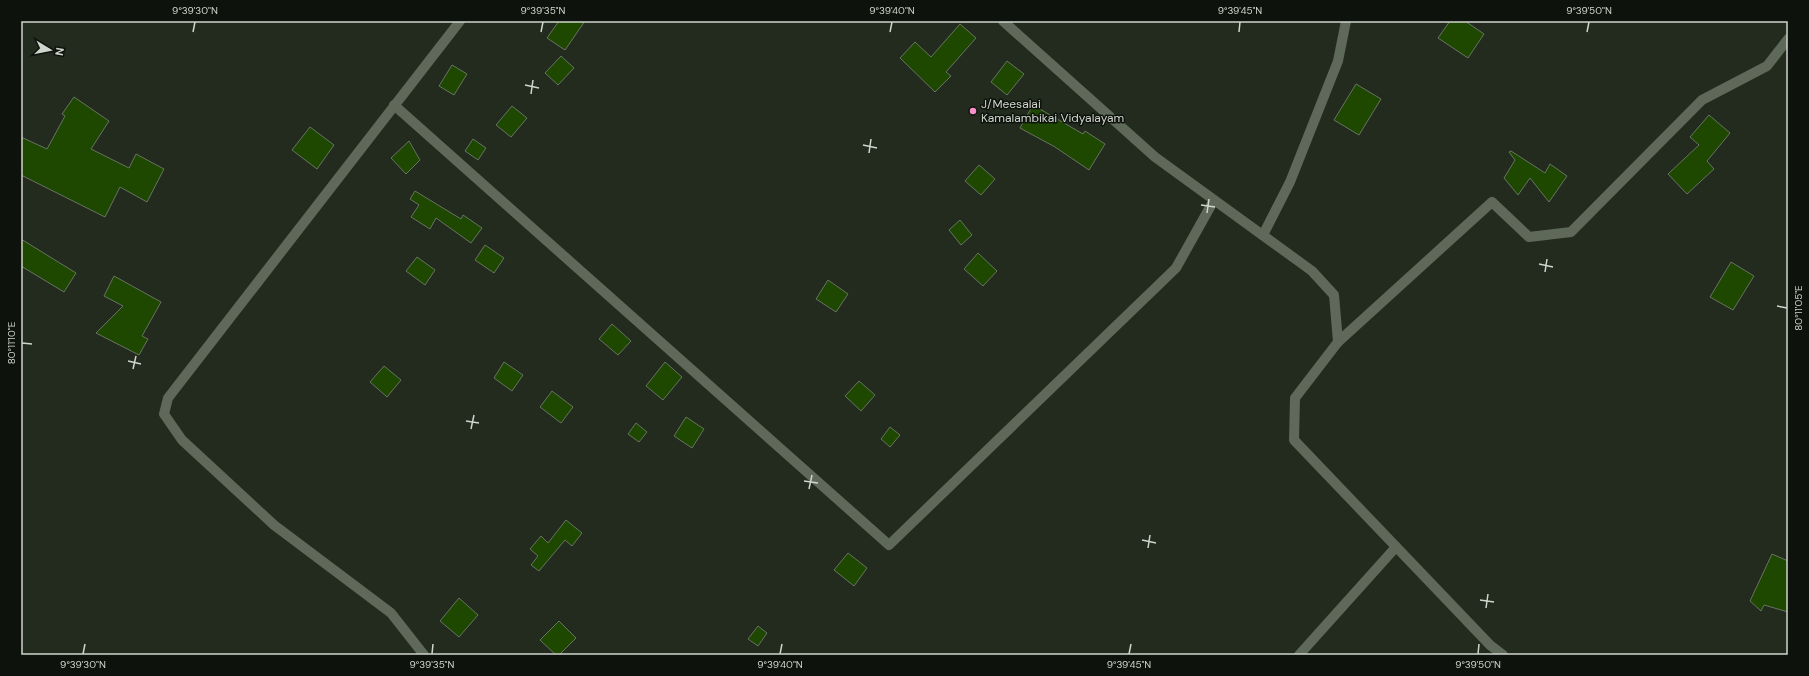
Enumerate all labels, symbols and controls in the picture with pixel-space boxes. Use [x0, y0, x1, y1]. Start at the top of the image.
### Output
text: 9°39'30"N [172, 4, 218, 17]
text: 9°39'35"N [521, 4, 566, 17]
text: 9°39'40"N [869, 4, 915, 17]
text: 9°39'45"N [1218, 4, 1262, 17]
text: 9°39'50"N [1566, 4, 1612, 17]
north arrow [30, 30, 70, 70]
text: N [52, 47, 67, 57]
place label: J/Meesalai Kamalambikai Vidyalayam [981, 96, 1124, 126]
marker: J/Meesalai Kamalambikai Vidyalayam [968, 106, 978, 116]
text: 80°11'05"E [1792, 285, 1805, 331]
text: 80°11'10"E [5, 321, 18, 364]
text: 9°39'30"N [60, 658, 106, 671]
text: 9°39'35"N [410, 658, 455, 671]
text: 9°39'40"N [757, 658, 803, 671]
text: 9°39'45"N [1107, 658, 1151, 671]
text: 9°39'50"N [1455, 658, 1501, 671]

